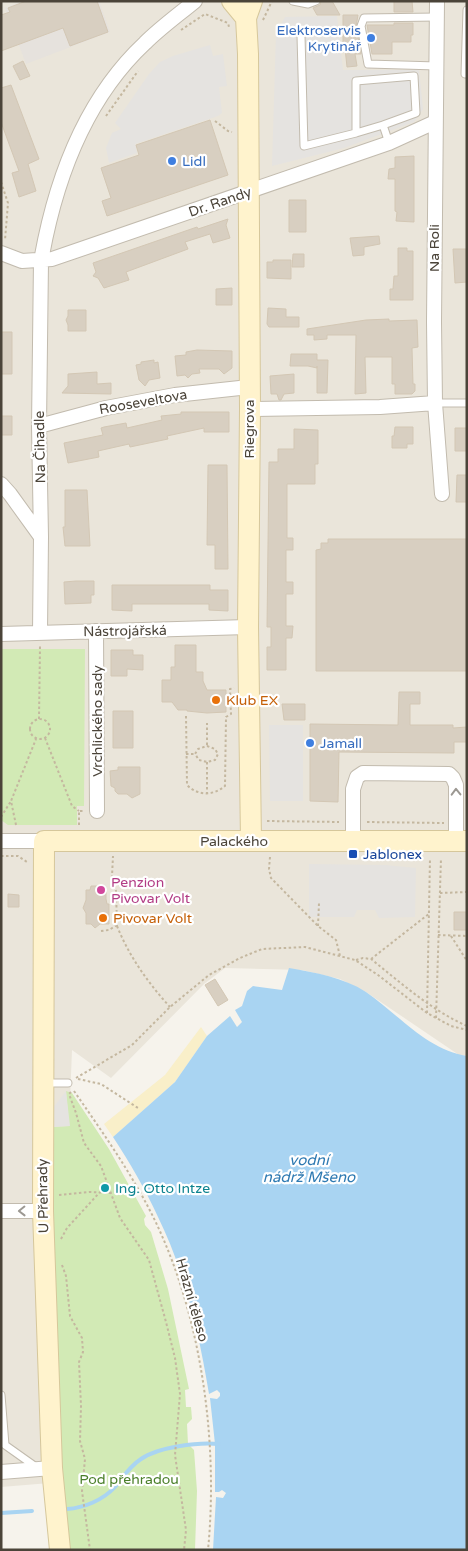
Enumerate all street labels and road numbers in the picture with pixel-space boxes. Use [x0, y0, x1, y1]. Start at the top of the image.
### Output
street label: Dr. Randy [186, 183, 254, 221]
street label: Na Roli [426, 224, 443, 272]
street label: Rooseveltova [98, 386, 188, 418]
street label: Riegrova [241, 400, 258, 458]
street label: Na Čihadle [31, 410, 49, 483]
street label: Nástrojářská [83, 622, 167, 640]
street label: Vrchlického sady [89, 665, 106, 777]
street label: Palackého [200, 833, 268, 850]
street label: U Přehrady [34, 1158, 52, 1234]
street label: Hrázní těleso [172, 1256, 212, 1344]

